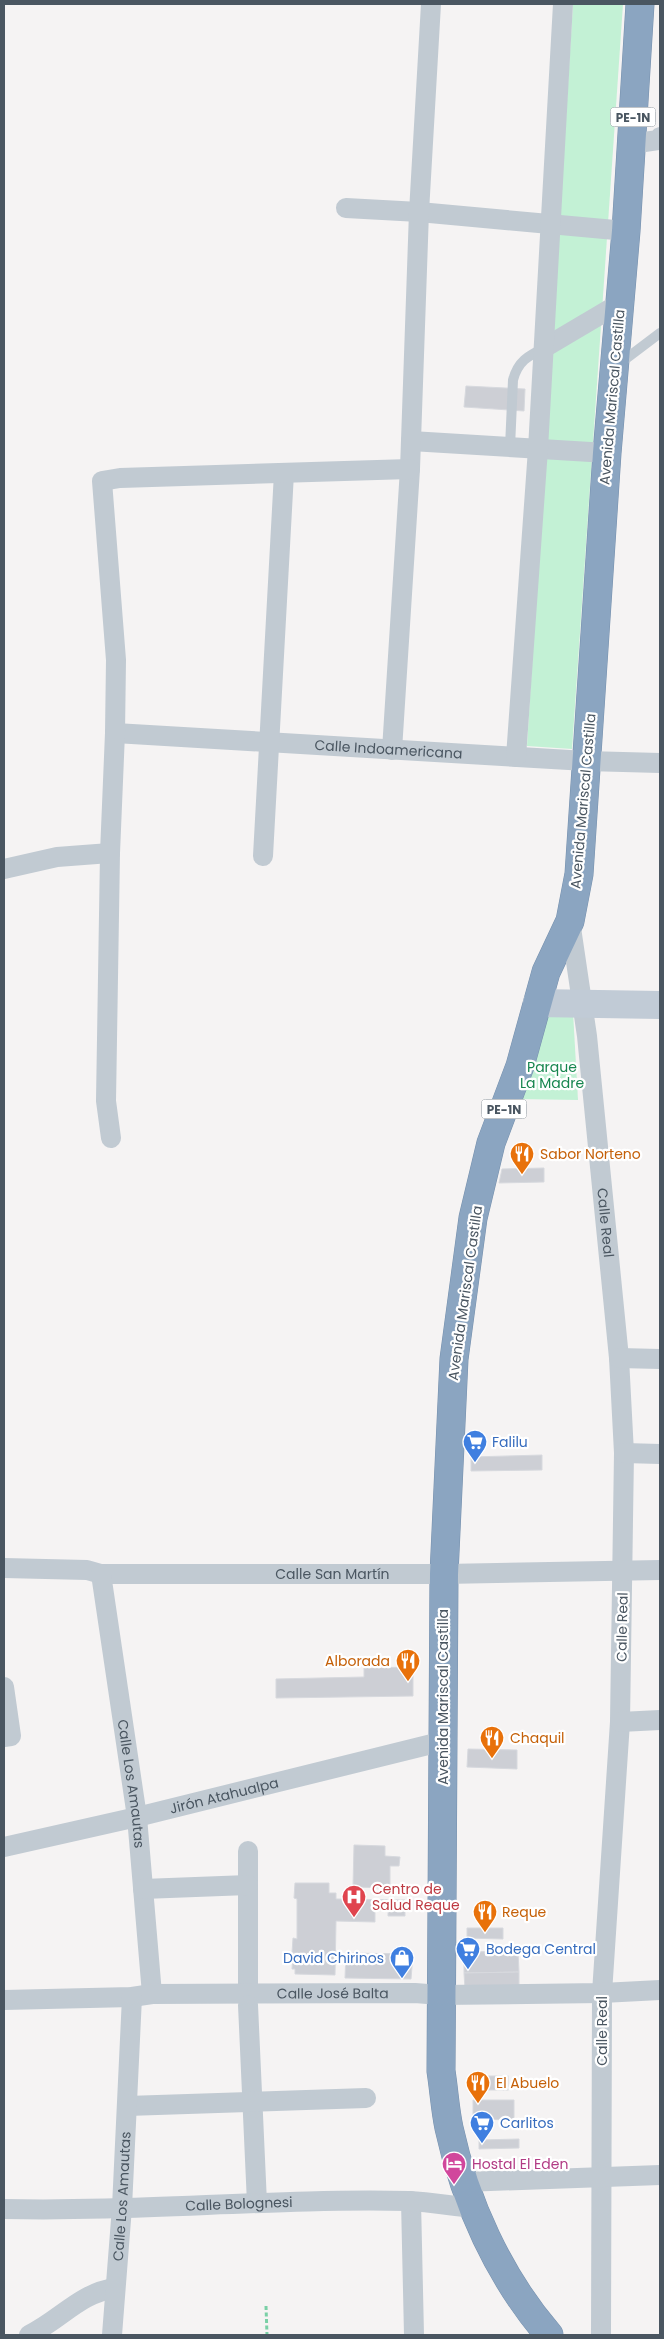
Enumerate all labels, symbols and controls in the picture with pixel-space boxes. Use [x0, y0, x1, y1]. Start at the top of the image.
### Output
road number: PE-1N [610, 108, 656, 126]
street label: Avenida Mariscal Castilla [594, 308, 630, 486]
street label: Avenida Mariscal Castilla [565, 712, 601, 890]
street label: Calle Indoamericana [314, 735, 463, 764]
park label: Parque La Madre [520, 1057, 584, 1093]
road number: PE-1N [482, 1100, 526, 1118]
restaurant icon: Sabor Norteno [509, 1141, 535, 1175]
place label: Sabor Norteno [540, 1144, 641, 1164]
street label: Calle Real [592, 1187, 619, 1259]
street label: Avenida Mariscal Castilla [443, 1204, 487, 1382]
supermarket icon: Falilu [462, 1429, 488, 1463]
place label: Falilu [492, 1432, 528, 1452]
street label: Calle San Martín [275, 1564, 390, 1584]
street label: Calle Real [611, 1592, 633, 1662]
street label: Avenida Mariscal Castilla [433, 1609, 453, 1785]
restaurant icon: Alborada [395, 1648, 421, 1682]
place label: Alborada [325, 1651, 390, 1671]
street label: Calle Los Amautas [113, 1718, 150, 1849]
restaurant icon: Chaquil [479, 1725, 505, 1759]
place label: Chaquil [510, 1728, 565, 1748]
street label: Jirón Atahualpa [167, 1772, 281, 1819]
place label: Centro de Salud Reque [372, 1879, 460, 1915]
hospital icon: Centro de Salud Reque [341, 1884, 367, 1918]
restaurant icon: Reque [472, 1899, 498, 1933]
place label: Reque [502, 1902, 547, 1922]
supermarket icon: Bodega Central [455, 1936, 481, 1970]
place label: Bodega Central [486, 1939, 596, 1959]
shop icon: David Chirinos [389, 1945, 415, 1979]
place label: David Chirinos [283, 1948, 384, 1968]
street label: Calle José Balta [277, 1983, 389, 2004]
street label: Calle Real [592, 1996, 612, 2066]
restaurant icon: El Abuelo [465, 2070, 491, 2104]
place label: El Abuelo [496, 2073, 559, 2093]
supermarket icon: Carlitos [469, 2110, 495, 2144]
place label: Carlitos [500, 2113, 554, 2133]
street label: Calle Los Amautas [108, 2131, 136, 2262]
hotel icon: Hostal El Eden [441, 2151, 467, 2185]
place label: Hostal El Eden [472, 2154, 568, 2174]
street label: Calle Bolognesi [185, 2192, 293, 2216]

